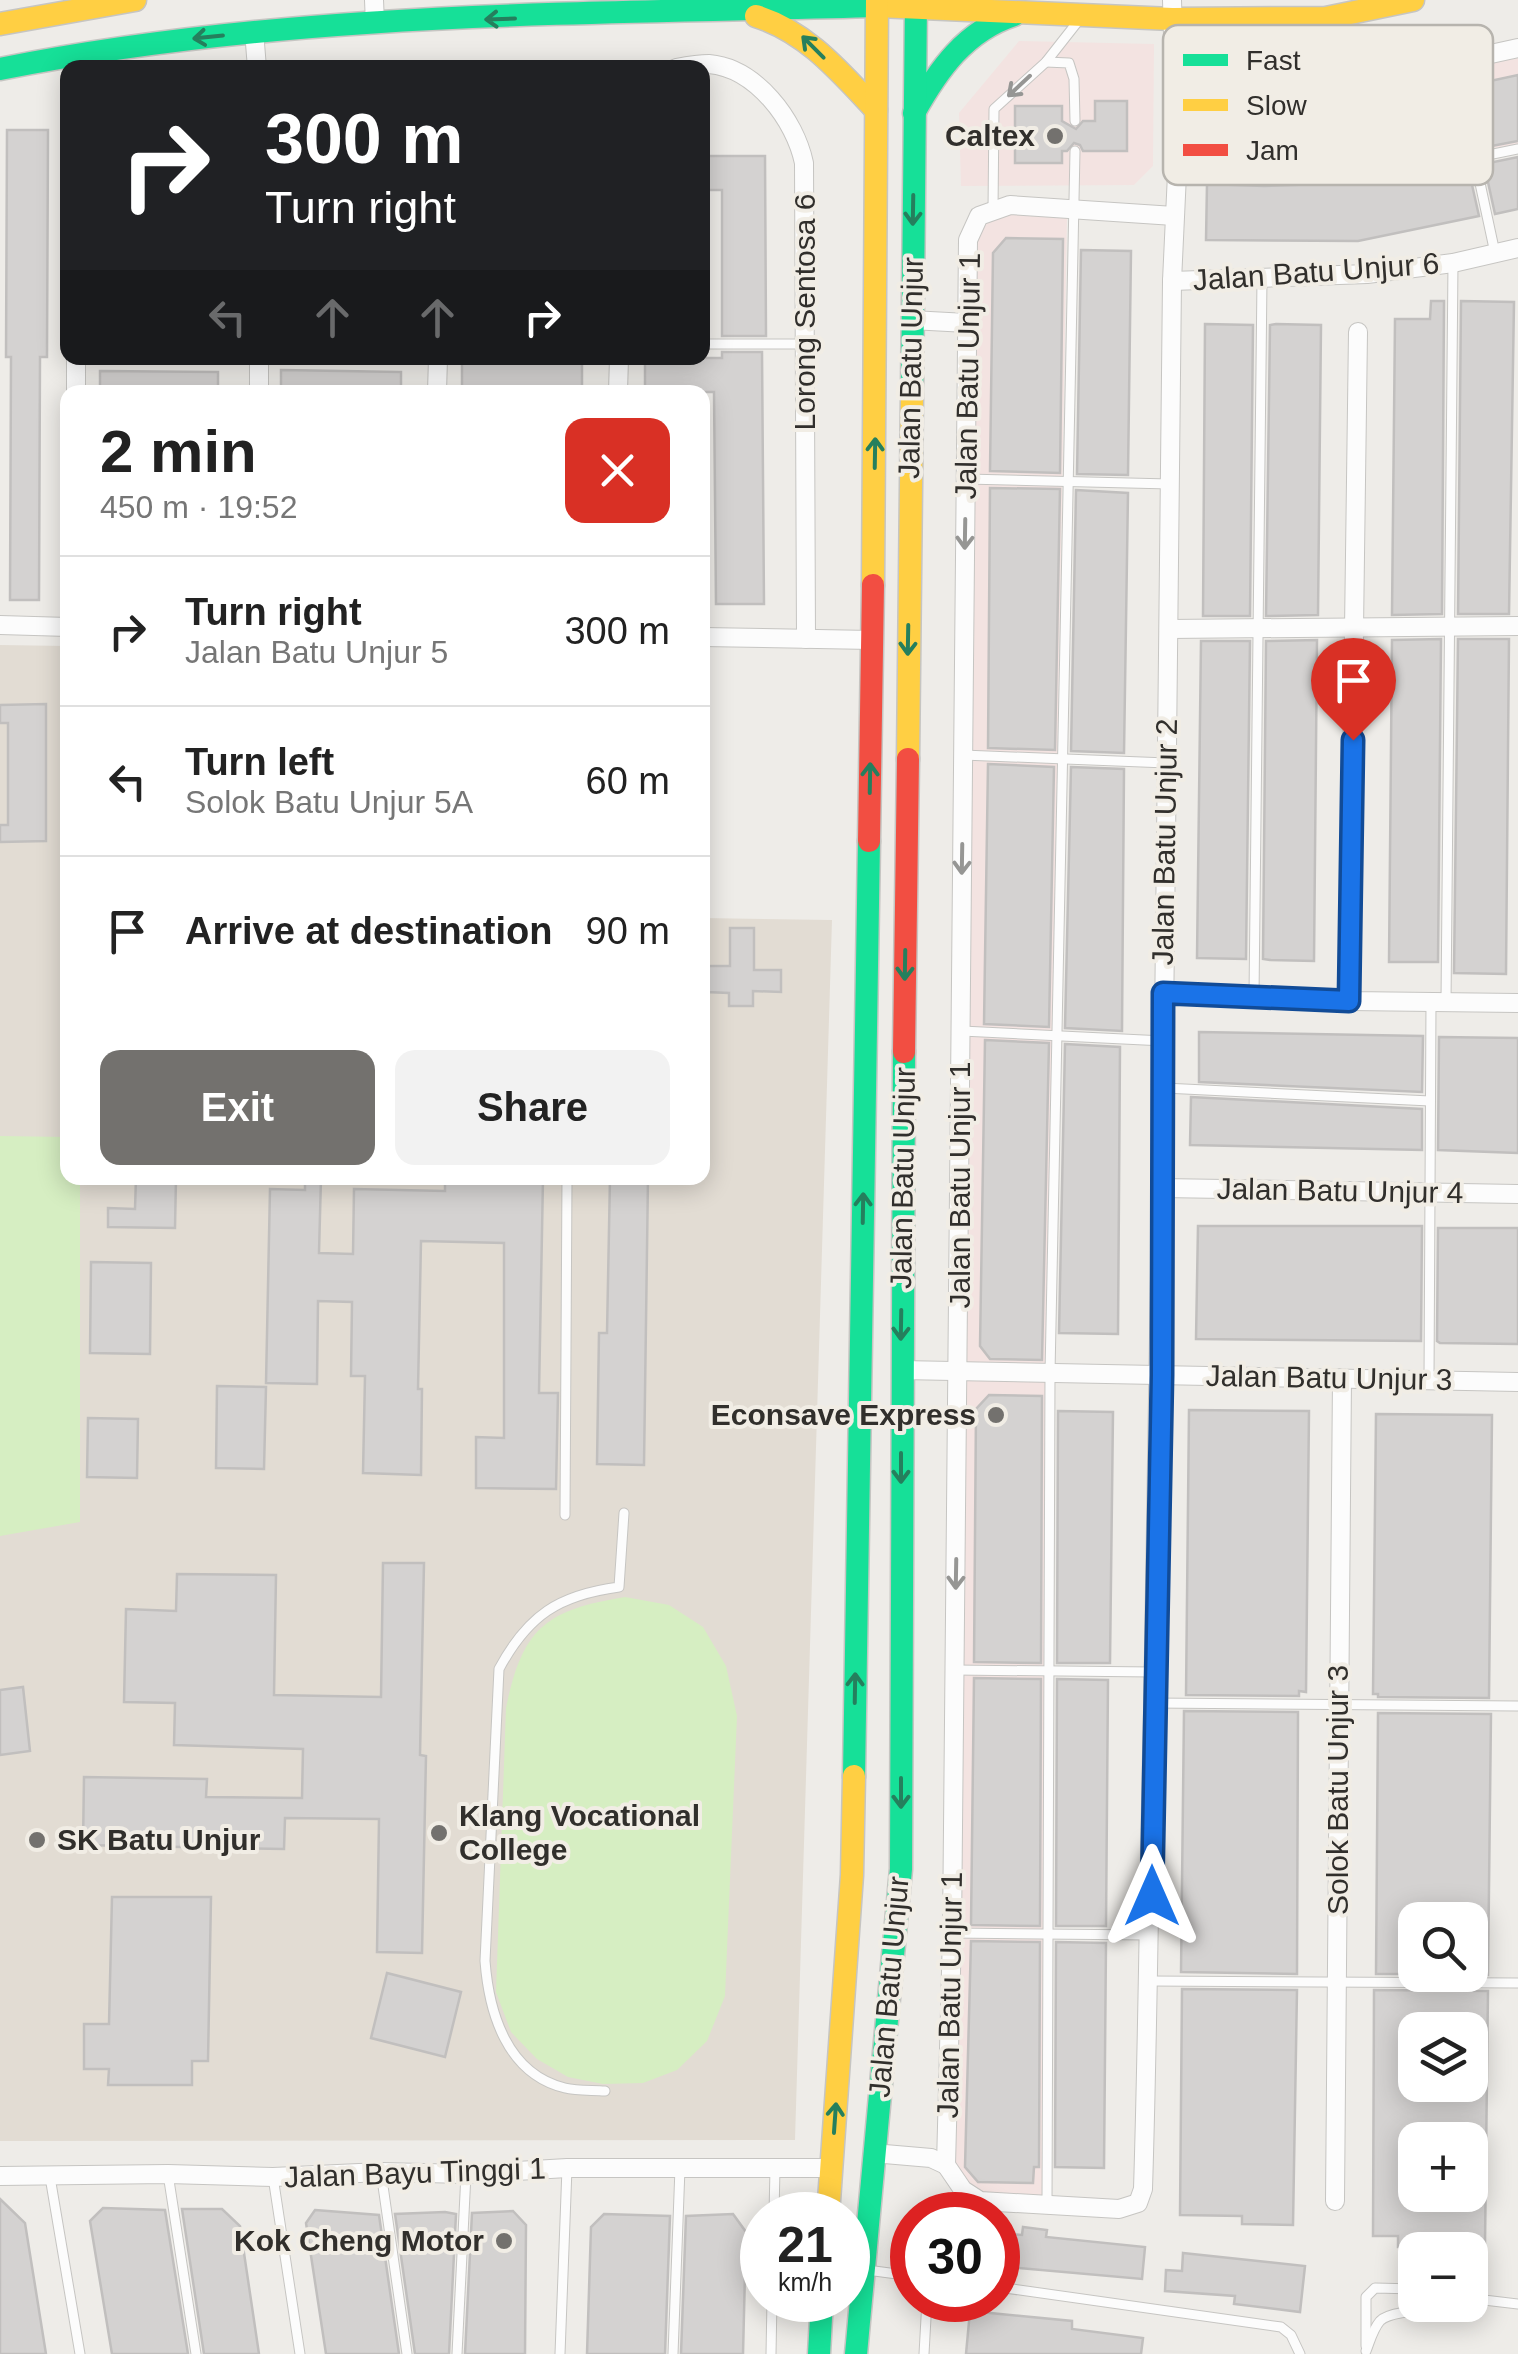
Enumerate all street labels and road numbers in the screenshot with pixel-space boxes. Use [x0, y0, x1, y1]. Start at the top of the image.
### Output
street label: Lorong Sentosa 6 [788, 194, 821, 430]
street label: Jalan Batu Unjur 6 [1192, 246, 1440, 297]
street label: Jalan Batu Unjur 1 [949, 252, 986, 500]
street label: Jalan Batu Unjur [892, 257, 929, 479]
street label: Jalan Batu Unjur 2 [1146, 718, 1183, 966]
street label: Jalan Batu Unjur 1 [943, 1062, 976, 1308]
street label: Jalan Batu Unjur [884, 1067, 921, 1289]
street label: Jalan Batu Unjur 4 [1216, 1172, 1464, 1209]
street label: Jalan Batu Unjur 3 [1205, 1359, 1453, 1396]
street label: Solok Batu Unjur 3 [1321, 1665, 1354, 1915]
street label: Jalan Batu Unjur 1 [931, 1871, 968, 2119]
street label: Jalan Batu Unjur [862, 1875, 915, 2099]
street label: Jalan Bayu Tinggi 1 [284, 2151, 546, 2194]

